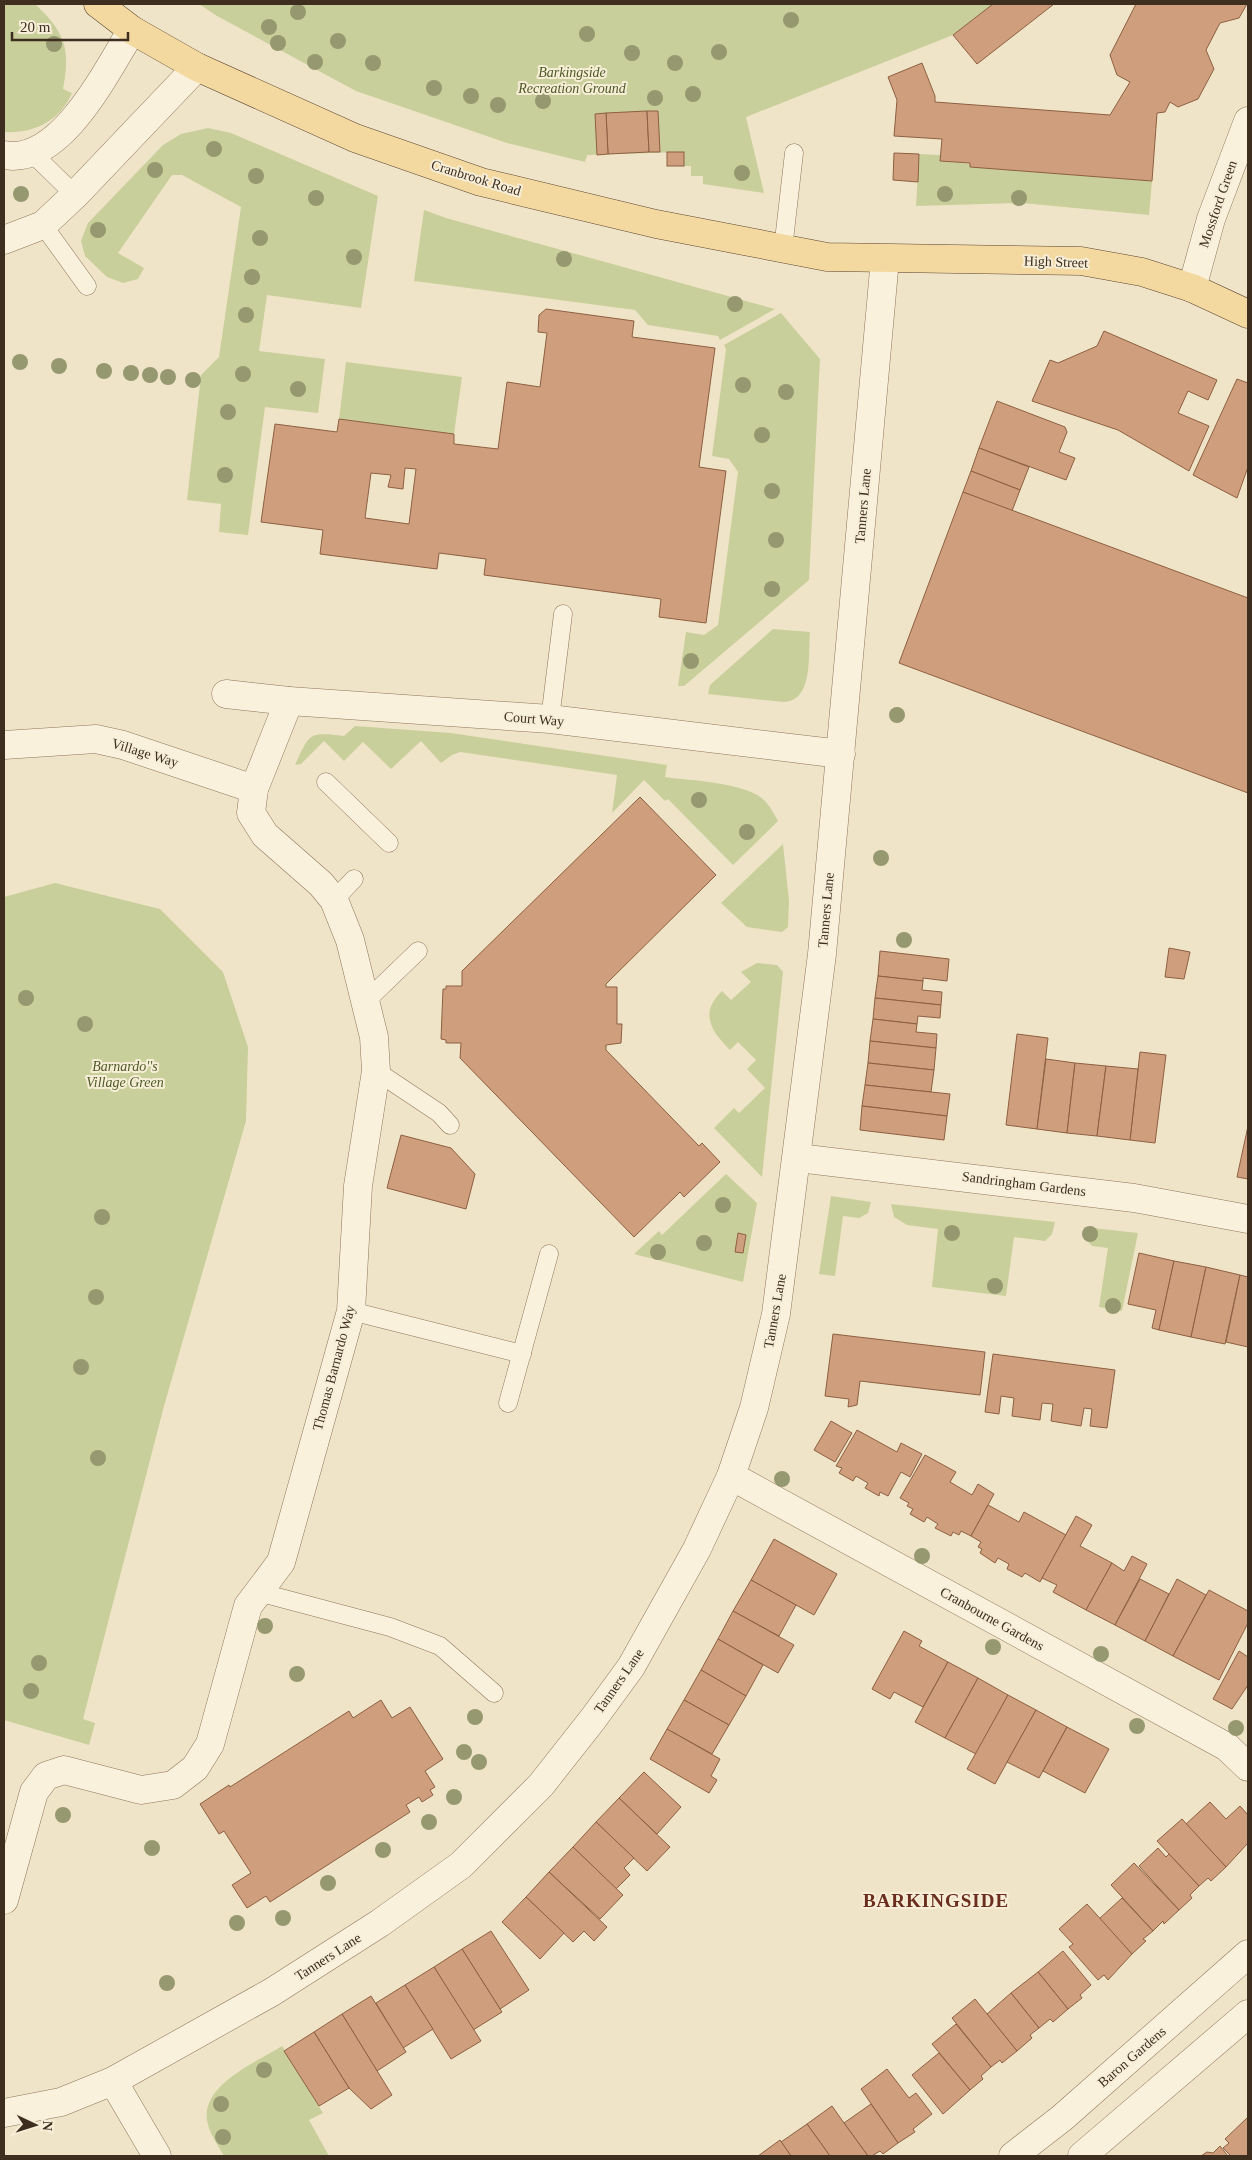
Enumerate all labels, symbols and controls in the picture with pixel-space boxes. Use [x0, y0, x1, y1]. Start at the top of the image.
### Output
scale bar [12, 10, 129, 42]
text: 20 m [20, 19, 51, 35]
park label: Barkingside Recreation Ground [517, 65, 627, 96]
street label: Cranbrook Road [429, 157, 523, 199]
street label: Mossford Green [1196, 158, 1240, 250]
street label: High Street [1024, 253, 1088, 271]
street label: Tanners Lane [852, 468, 874, 544]
street label: Court Way [503, 709, 565, 729]
street label: Village Way [110, 736, 180, 770]
street label: Tanners Lane [815, 872, 837, 948]
park label: Barnardo''s Village Green [86, 1059, 164, 1090]
street label: Sandringham Gardens [961, 1169, 1087, 1199]
street label: Tanners Lane [761, 1272, 789, 1350]
street label: Thomas Barnardo Way [310, 1304, 358, 1432]
street label: Cranbourne Gardens [938, 1584, 1046, 1654]
street label: Tanners Lane [591, 1646, 647, 1716]
district label: BARKINGSIDE [863, 1890, 1009, 1911]
street label: Tanners Lane [292, 1930, 364, 1984]
street label: Baron Gardens [1095, 2024, 1169, 2090]
north arrow [10, 2100, 60, 2150]
text: N [40, 2120, 55, 2131]

